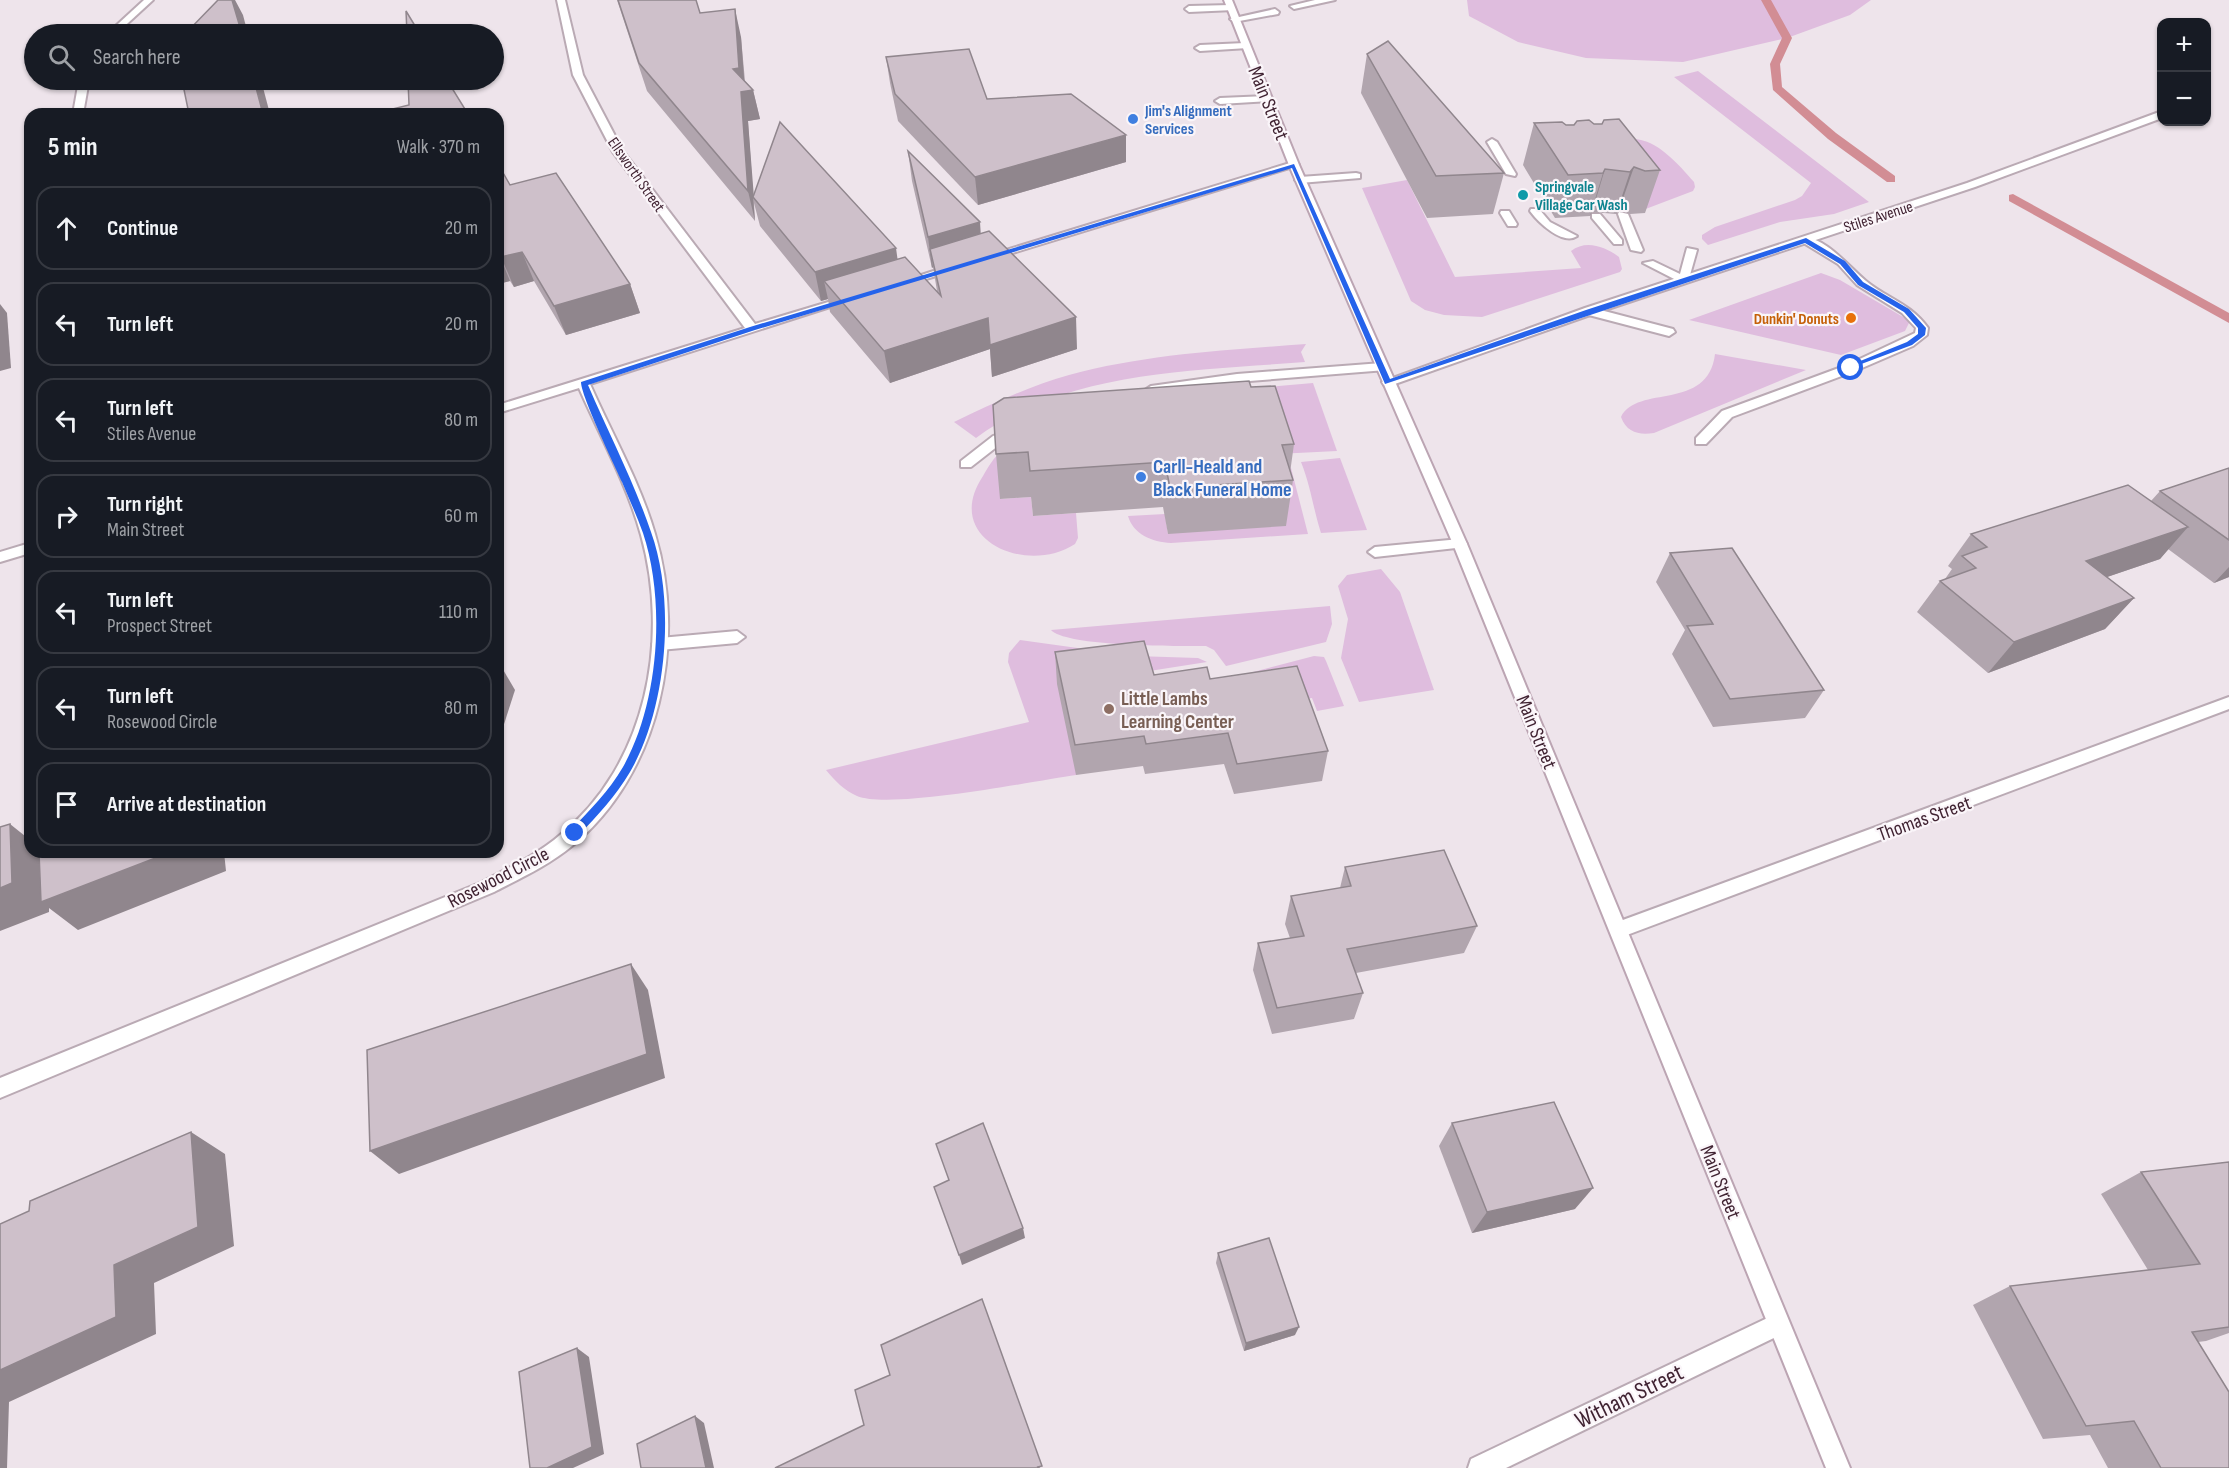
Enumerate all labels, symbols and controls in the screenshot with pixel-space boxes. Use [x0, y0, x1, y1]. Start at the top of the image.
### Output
map controls [2157, 18, 2211, 126]
button: + [2157, 18, 2211, 72]
search box [24, 24, 504, 90]
icon: search [45, 41, 78, 74]
text: Search here [93, 44, 180, 71]
street label: Main Street [1242, 63, 1294, 144]
button: − [2157, 72, 2211, 126]
place label: Jim's Alignment Services [1144, 102, 1232, 139]
marker: Jim's Alignment Services [1126, 112, 1140, 126]
text: 5 min [48, 132, 98, 163]
street label: Ellsworth Street [603, 134, 668, 216]
text: Walk · 370 m [397, 135, 480, 159]
place label: Springvale Village Car Wash [1535, 178, 1628, 215]
marker: Springvale Village Car Wash [1516, 188, 1530, 202]
street label: Stiles Avenue [1842, 197, 1915, 238]
icon: ahead [50, 212, 83, 245]
text: Continue [107, 215, 178, 242]
text: 20 m [445, 216, 478, 240]
icon: left [50, 308, 83, 341]
place label: Dunkin' Donuts [1754, 310, 1839, 329]
text: Turn left [107, 311, 173, 338]
marker: Dunkin' Donuts [1844, 311, 1858, 325]
text: 20 m [445, 312, 478, 336]
route start [1837, 354, 1863, 380]
text: Turn left [107, 395, 173, 422]
icon: left [50, 404, 83, 437]
text: 80 m [444, 408, 478, 432]
text: Stiles Avenue [107, 422, 196, 446]
place label: Carll-Heald and Black Funeral Home [1153, 455, 1292, 502]
marker: Carll-Heald and Black Funeral Home [1134, 470, 1148, 484]
text: Turn right [107, 491, 183, 518]
icon: right [50, 500, 83, 533]
text: 60 m [444, 504, 478, 528]
text: Main Street [107, 518, 184, 542]
text: Turn left [107, 587, 173, 614]
icon: left [50, 596, 83, 629]
text: 110 m [439, 600, 478, 624]
text: Prospect Street [107, 614, 212, 638]
text: Turn left [107, 683, 173, 710]
place label: Little Lambs Learning Center [1121, 687, 1234, 734]
icon: left [50, 692, 83, 725]
street label: Main Street [1510, 692, 1562, 773]
text: 80 m [444, 696, 478, 720]
marker: Little Lambs Learning Center [1102, 702, 1116, 716]
text: Rosewood Circle [107, 710, 217, 734]
icon: arrive [50, 788, 83, 821]
text: Arrive at destination [107, 791, 266, 818]
street label: Thomas Street [1874, 791, 1974, 847]
route end [561, 819, 587, 845]
street label: Rosewood Circle [444, 842, 553, 914]
street label: Main Street [1694, 1142, 1746, 1223]
street label: Witham Street [1570, 1358, 1688, 1435]

